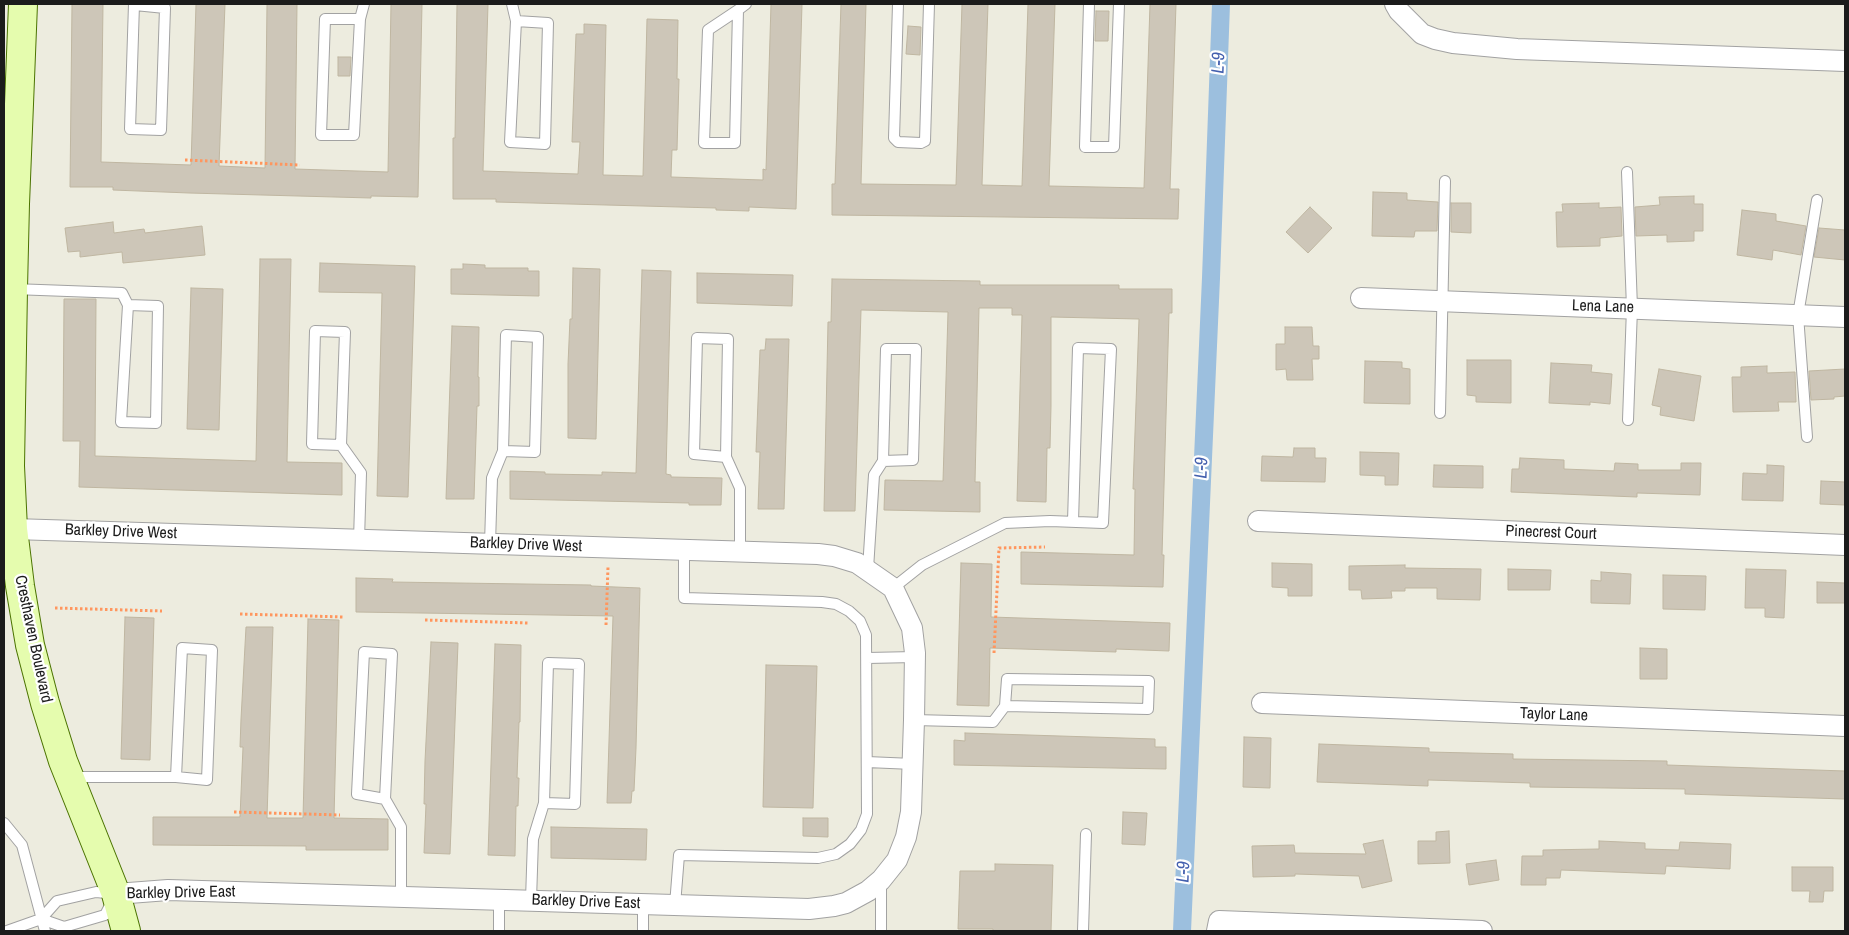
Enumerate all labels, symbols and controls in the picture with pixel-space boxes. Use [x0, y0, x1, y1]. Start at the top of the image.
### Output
water label: L-9 [1208, 52, 1230, 74]
street label: Lena Lane [1572, 296, 1634, 318]
water label: L-9 [1191, 457, 1213, 479]
street label: Barkley Drive West [65, 520, 177, 544]
street label: Pinecrest Court [1505, 522, 1597, 544]
street label: Barkley Drive West [470, 533, 582, 557]
street label: Cresthaven Boulevard [10, 574, 56, 704]
street label: Taylor Lane [1520, 704, 1588, 726]
water label: L-9 [1173, 861, 1195, 883]
street label: Barkley Drive East [127, 882, 235, 904]
street label: Barkley Drive East [531, 891, 641, 913]

